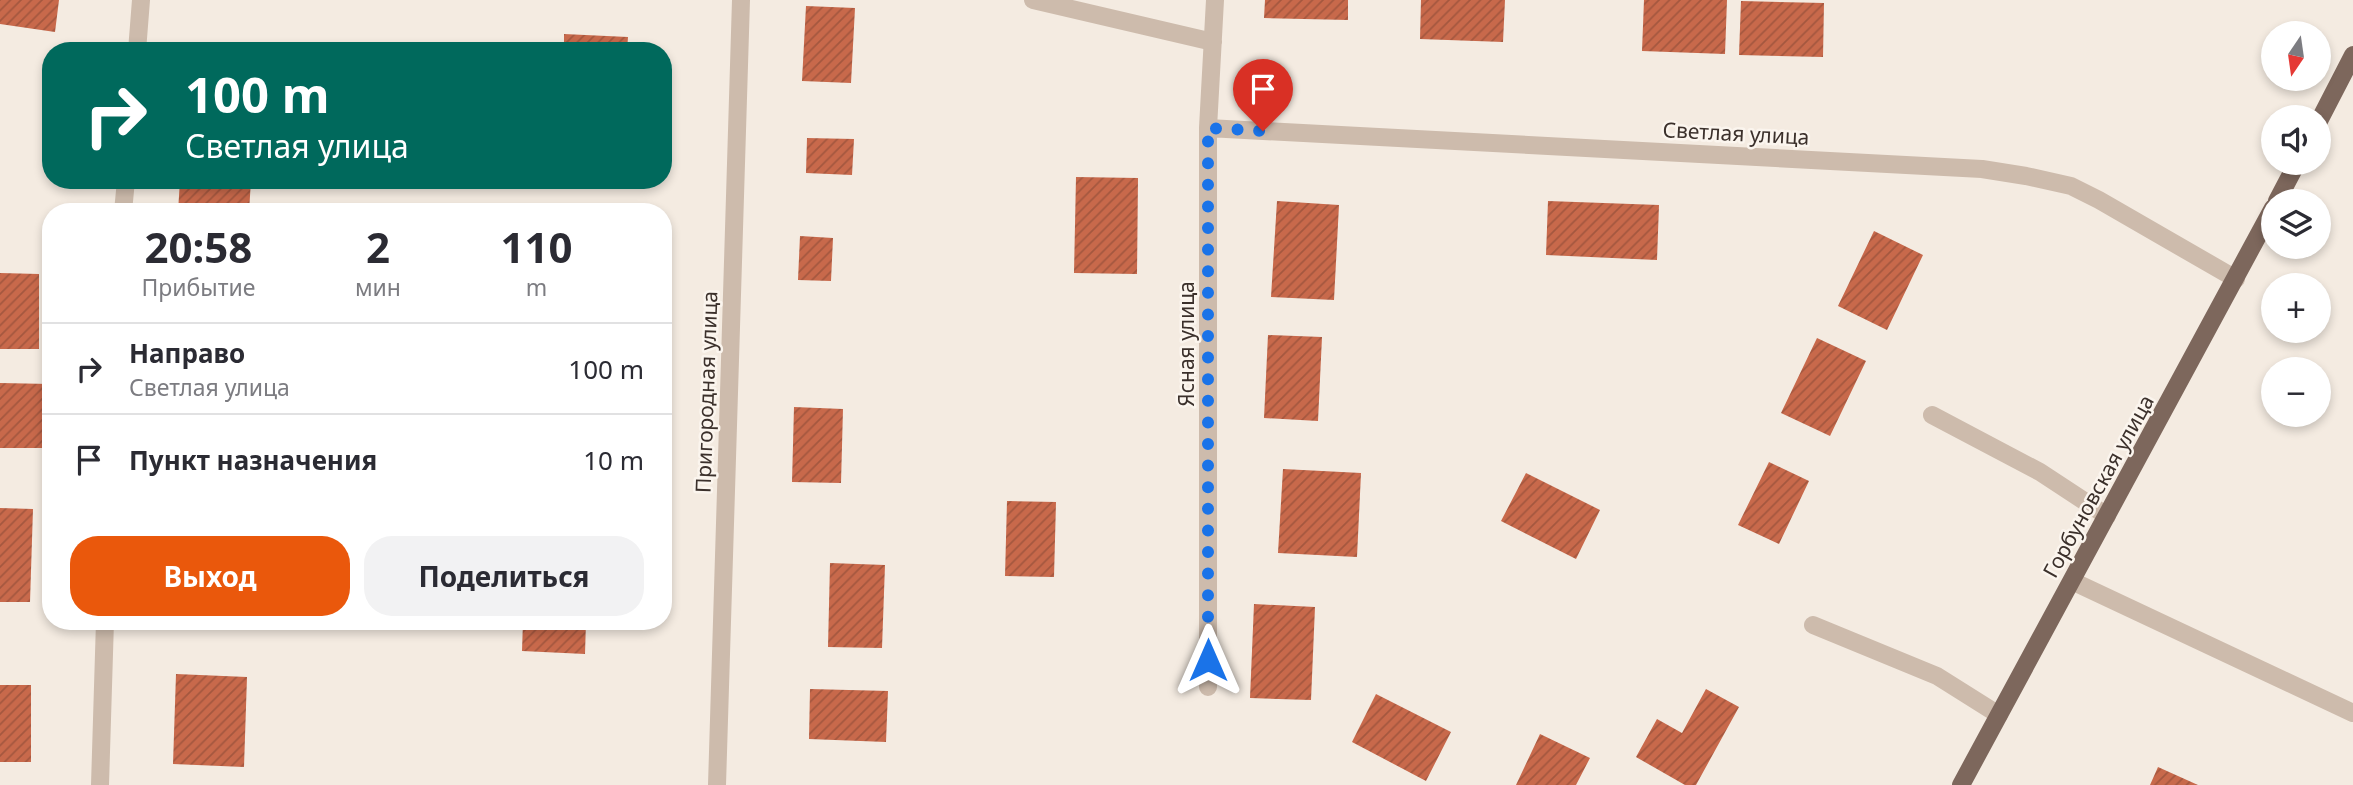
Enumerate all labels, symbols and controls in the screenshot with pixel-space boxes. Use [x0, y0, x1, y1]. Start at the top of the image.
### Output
north arrow [2261, 21, 2331, 91]
map controls [2261, 21, 2331, 427]
pin [1233, 59, 1293, 131]
text: 100 m [185, 61, 330, 127]
icon: right [70, 70, 161, 161]
icon: arrive [1244, 70, 1282, 108]
button: sound [2261, 105, 2331, 175]
street label: Светлая улица [1662, 115, 1810, 151]
text: Светлая улица [185, 124, 409, 167]
button: layers [2261, 189, 2331, 259]
text: 20:58 [145, 218, 252, 275]
text: 2 [366, 218, 390, 275]
text: 110 [500, 218, 573, 275]
text: Прибытие [141, 271, 255, 303]
text: мин [355, 271, 401, 303]
text: m [526, 271, 547, 303]
button: + [2261, 273, 2331, 343]
street label: Ясная улица [1172, 281, 1200, 407]
street label: Пригородная улица [688, 291, 724, 493]
text: Направо [129, 335, 245, 371]
icon: right [70, 350, 108, 388]
text: 100 m [568, 351, 644, 387]
button: − [2261, 357, 2331, 427]
text: Светлая улица [129, 371, 290, 403]
street label: Горбуновская улица [2036, 390, 2160, 582]
icon: arrive [70, 441, 108, 479]
text: Пункт назначения [129, 442, 377, 478]
text: 10 m [583, 442, 644, 478]
button: Выход [70, 536, 350, 616]
button: Поделиться [364, 536, 644, 616]
position arrow [1171, 623, 1245, 697]

